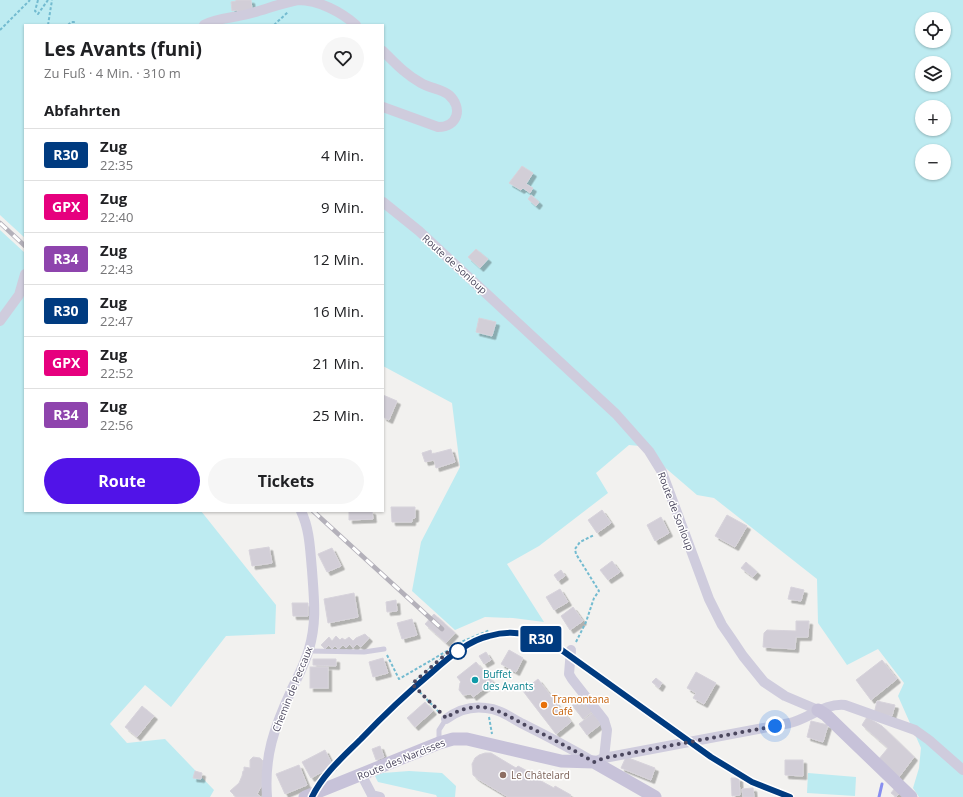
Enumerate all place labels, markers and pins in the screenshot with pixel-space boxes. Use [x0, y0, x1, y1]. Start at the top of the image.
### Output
unlabelled marker [449, 642, 467, 660]
place label: Buffet des Avants [483, 667, 534, 693]
marker: Buffet des Avants [470, 675, 480, 685]
place label: Tramontana Café [552, 692, 609, 718]
marker: Tramontana Café [539, 700, 549, 710]
place label: Le Châtelard [511, 768, 570, 782]
marker: Le Châtelard [498, 770, 508, 780]

